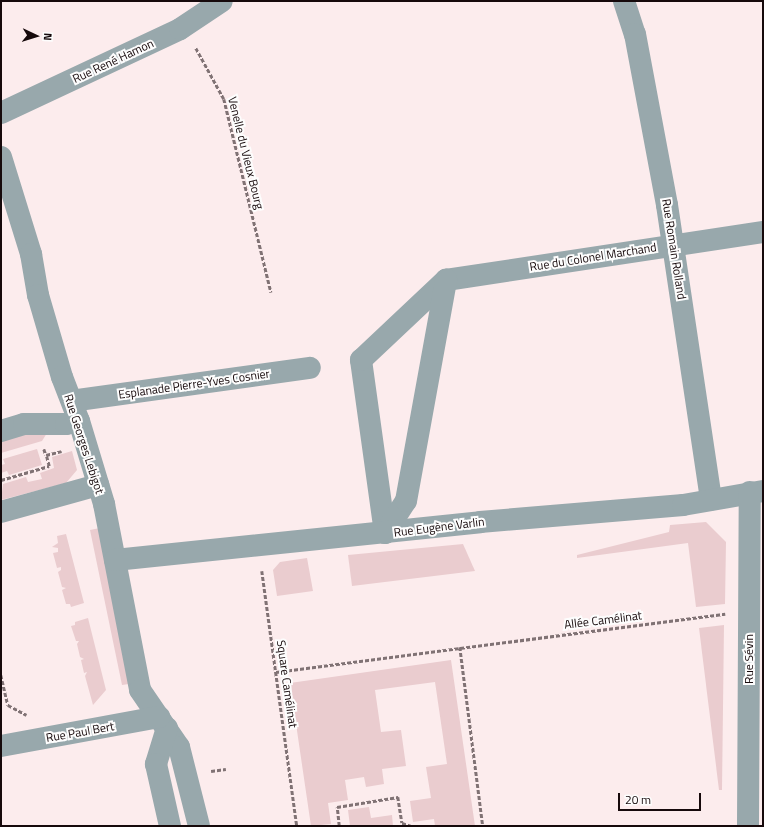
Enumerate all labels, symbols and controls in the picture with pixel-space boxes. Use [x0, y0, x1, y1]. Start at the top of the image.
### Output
north arrow [16, 16, 56, 56]
text: N [40, 32, 56, 41]
street label: Rue René Hamon [70, 36, 156, 86]
street label: Venelle du Vieux Bourg [225, 95, 267, 211]
street label: Rue Romain Rolland [659, 198, 689, 300]
street label: Rue du Colonel Marchand [529, 240, 657, 274]
street label: Esplanade Pierre-Yves Cosnier [117, 366, 271, 402]
street label: Rue Georges Lebigot [61, 392, 107, 496]
street label: Rue Eugène Varlin [393, 514, 485, 540]
street label: Allée Camélinat [563, 608, 643, 632]
street label: Rue Sévin [742, 634, 756, 684]
street label: Square Camélinat [274, 639, 300, 729]
street label: Rue Paul Bert [45, 719, 115, 745]
scale bar [620, 785, 703, 811]
text: 20 m [625, 790, 651, 809]

